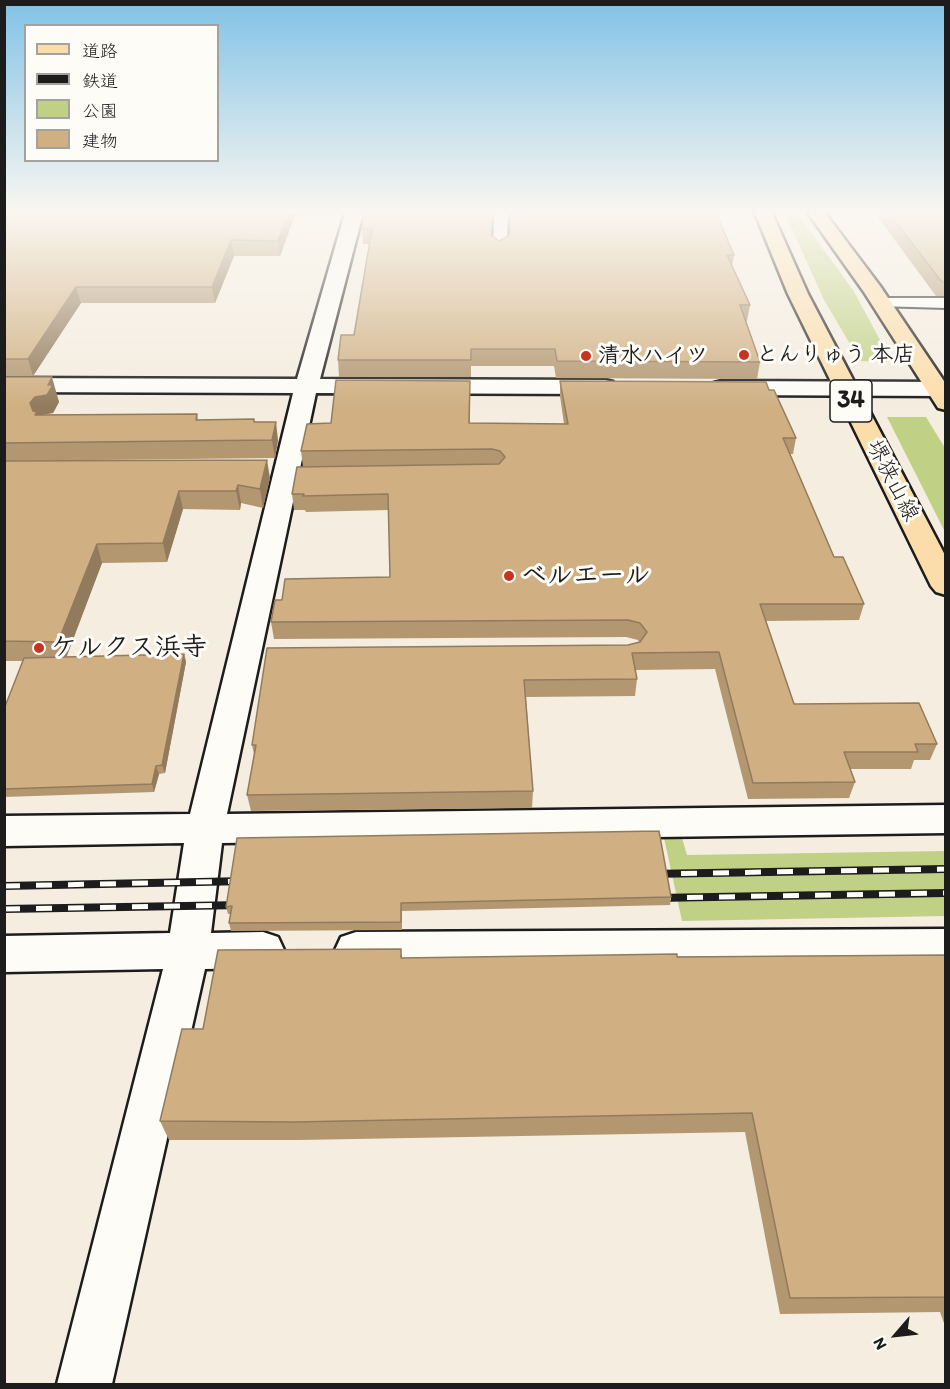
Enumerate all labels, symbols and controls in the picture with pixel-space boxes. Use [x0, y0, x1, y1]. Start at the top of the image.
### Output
legend [24, 24, 219, 162]
text: 道路 [82, 40, 118, 62]
text: 鉄道 [82, 70, 118, 92]
text: 公園 [82, 100, 118, 122]
text: 建物 [82, 130, 118, 152]
place label: とんりゅう 本店 [756, 342, 915, 368]
place label: 清水ハイツ [598, 343, 708, 369]
marker: とんりゅう 本店 [737, 348, 751, 362]
marker: 清水ハイツ [579, 349, 593, 363]
road number: 34 [830, 380, 872, 422]
street label: 堺狭山線 [860, 436, 924, 526]
place label: ベルエール [521, 560, 650, 592]
marker: ベルエール [502, 569, 516, 583]
place label: ケルクス浜寺 [51, 632, 207, 664]
marker: ケルクス浜寺 [32, 641, 46, 655]
north arrow [866, 1305, 926, 1365]
text: N [869, 1334, 891, 1353]

